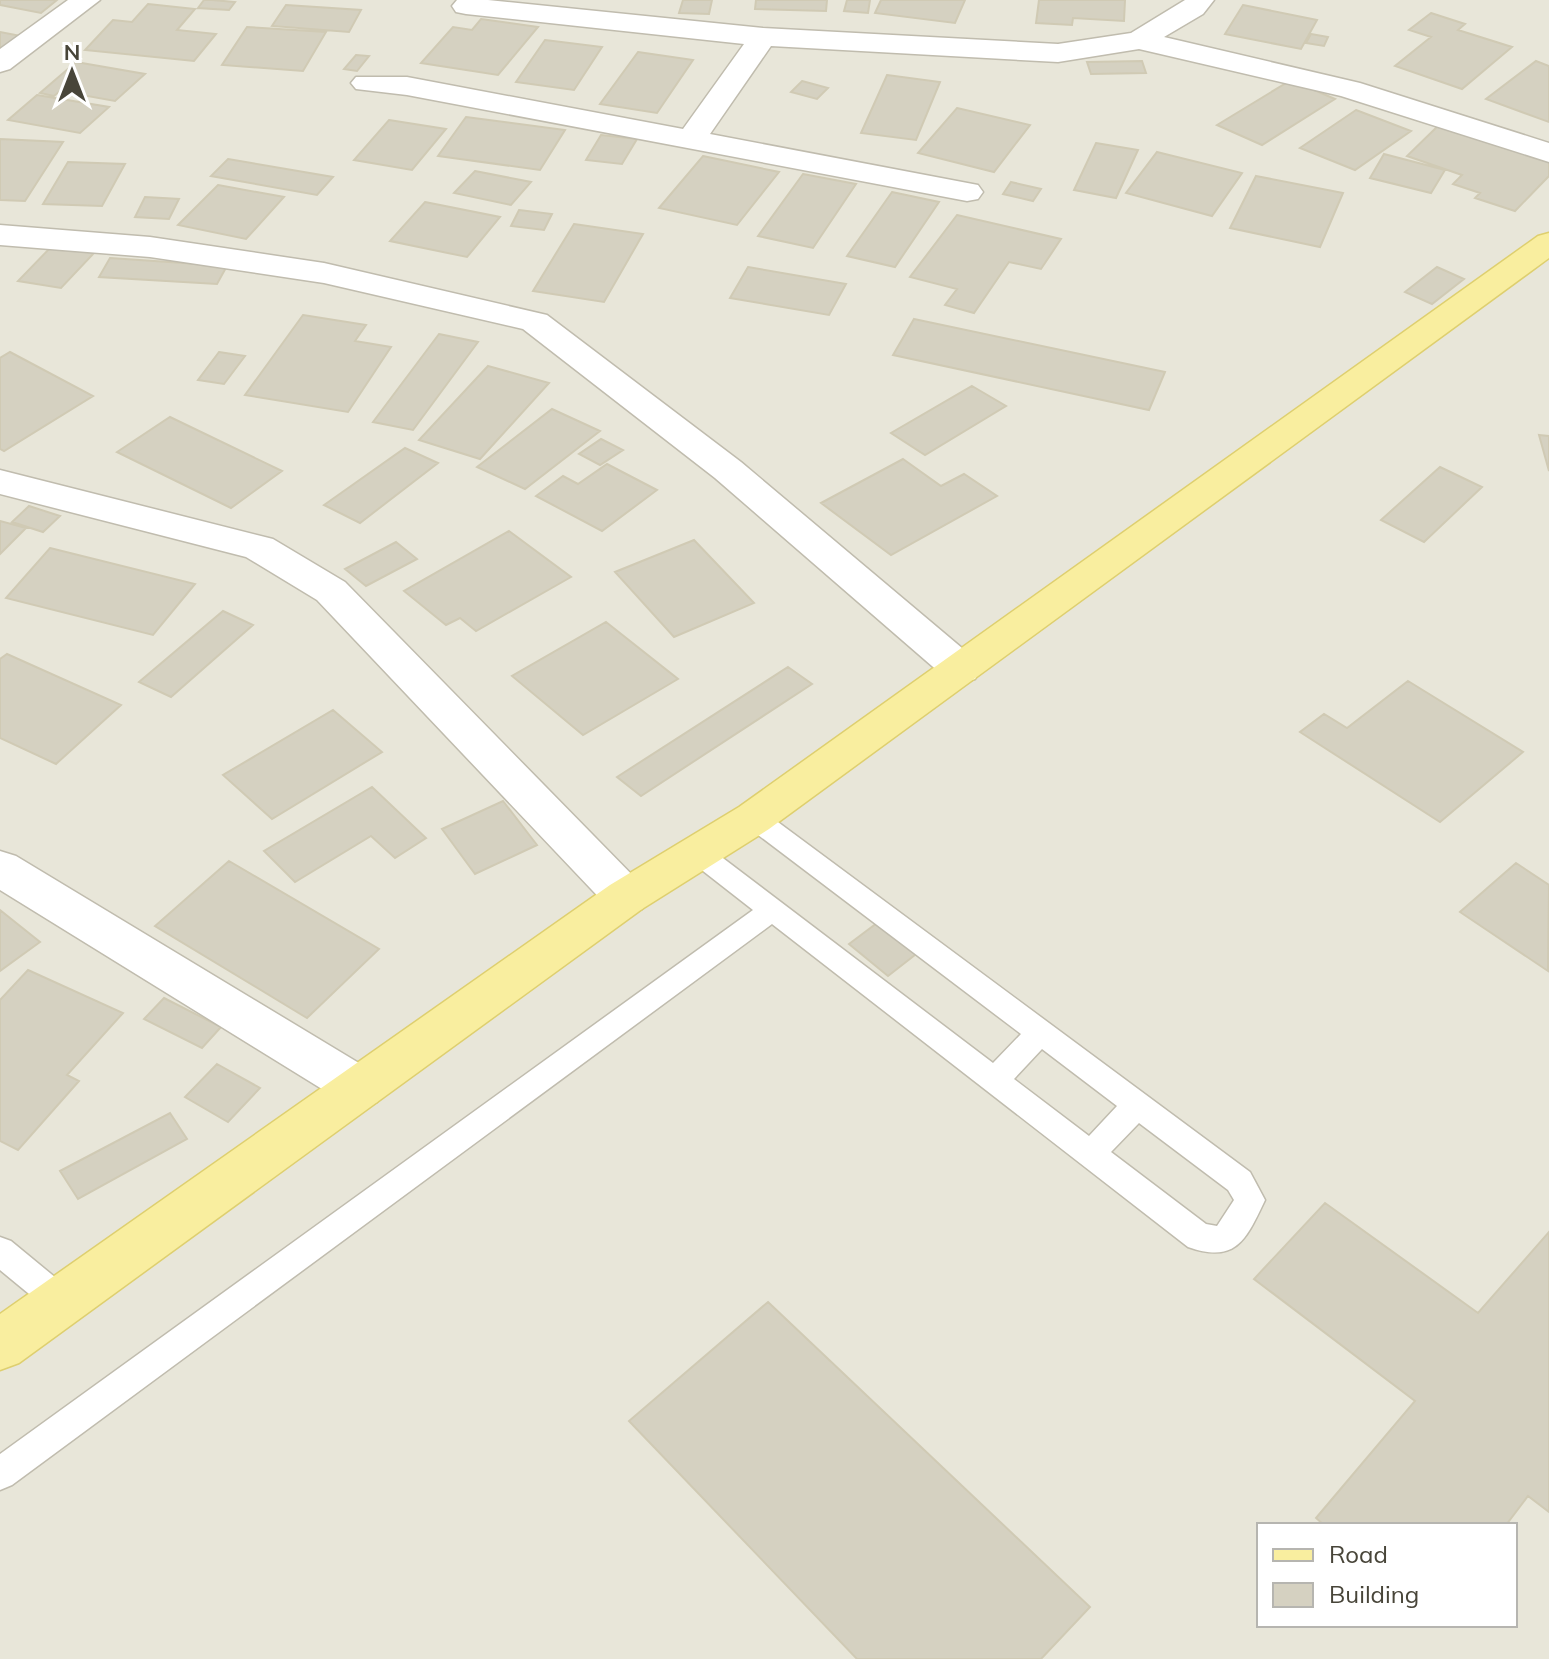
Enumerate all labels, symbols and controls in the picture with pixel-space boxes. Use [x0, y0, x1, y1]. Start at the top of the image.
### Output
north arrow [32, 32, 112, 112]
text: N [64, 38, 80, 66]
legend [1257, 1523, 1517, 1627]
text: Road [1329, 1539, 1388, 1569]
text: Building [1329, 1579, 1419, 1609]

